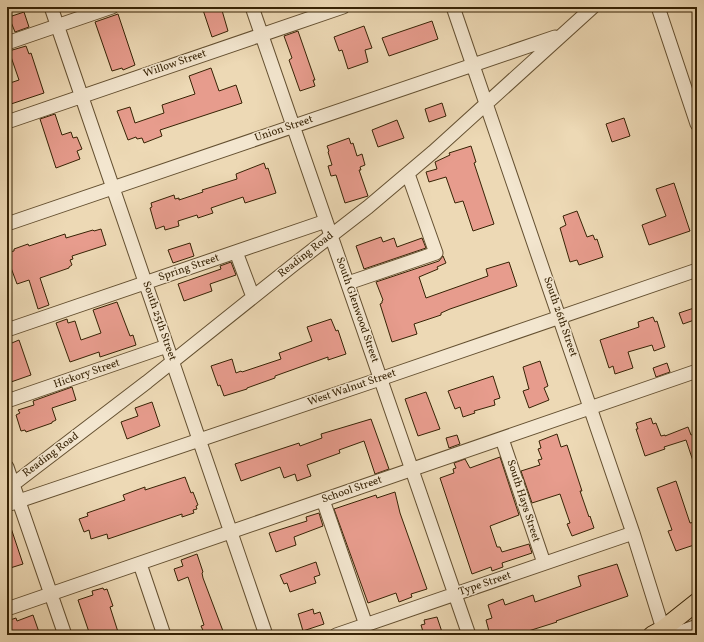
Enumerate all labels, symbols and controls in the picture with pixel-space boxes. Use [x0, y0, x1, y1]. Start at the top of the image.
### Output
street label: Willow Street [142, 46, 209, 82]
street label: Union Street [253, 112, 315, 146]
street label: Reading Road [275, 229, 337, 281]
street label: Spring Street [157, 251, 222, 285]
street label: South Glenwood Street [332, 255, 382, 365]
street label: South 26th Street [539, 275, 581, 359]
street label: South 25th Street [138, 279, 180, 363]
street label: Hickory Street [52, 356, 122, 392]
street label: West Walnut Street [306, 366, 398, 410]
street label: Reading Road [20, 429, 82, 481]
street label: South Hays Street [503, 458, 543, 544]
street label: School Street [320, 473, 384, 507]
street label: Type Street [457, 568, 513, 600]

